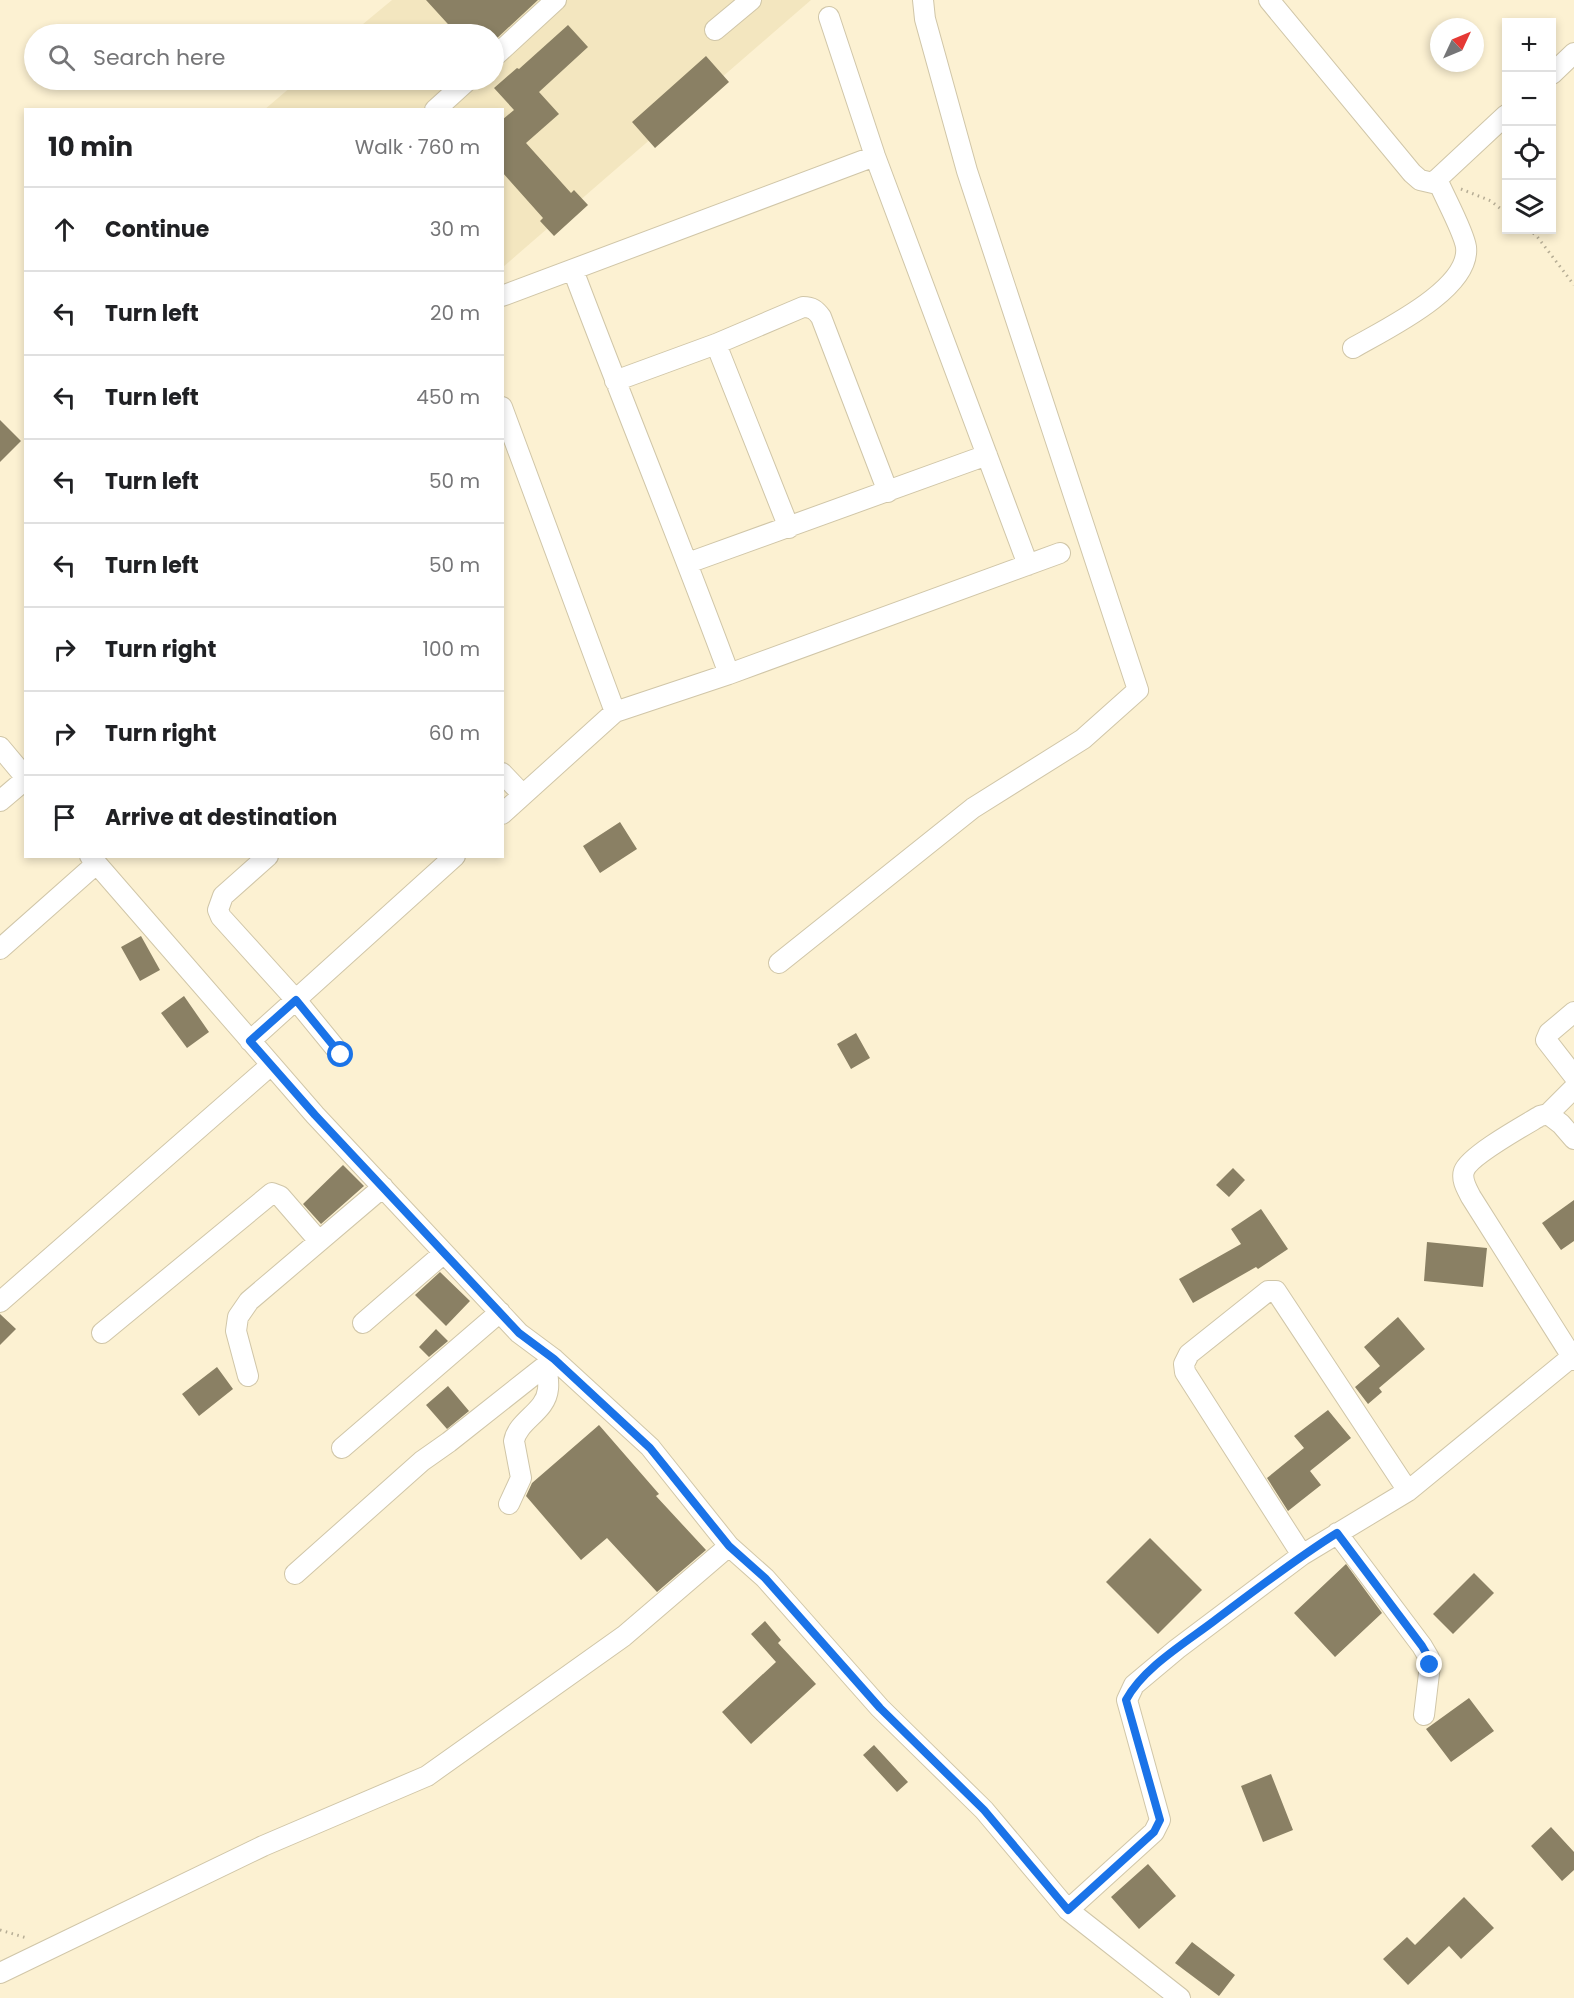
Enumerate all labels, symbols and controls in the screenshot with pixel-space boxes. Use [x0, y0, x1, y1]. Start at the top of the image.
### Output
north arrow [1430, 18, 1484, 72]
map controls [1502, 18, 1556, 234]
button: + [1502, 18, 1556, 72]
search box [24, 24, 504, 90]
icon: search [45, 41, 78, 74]
text: Search here [93, 42, 226, 73]
button: − [1502, 72, 1556, 126]
button: locate [1502, 126, 1556, 180]
text: 10 min [48, 129, 133, 165]
text: Walk · 760 m [355, 133, 480, 161]
button: layers [1502, 180, 1556, 234]
icon: ahead [48, 213, 81, 246]
text: Continue [105, 214, 209, 245]
text: 30 m [430, 215, 480, 243]
icon: left [48, 297, 81, 330]
text: Turn left [105, 298, 199, 329]
text: 20 m [430, 299, 480, 327]
icon: left [48, 381, 81, 414]
text: Turn left [105, 382, 199, 413]
text: 450 m [416, 383, 480, 411]
icon: left [48, 465, 81, 498]
text: Turn left [105, 466, 199, 497]
text: 50 m [429, 467, 480, 495]
icon: left [48, 549, 81, 582]
text: Turn left [105, 550, 199, 581]
text: 50 m [429, 551, 480, 579]
icon: right [48, 633, 81, 666]
text: Turn right [105, 634, 216, 665]
text: 100 m [423, 635, 480, 663]
icon: right [48, 717, 81, 750]
text: Turn right [105, 718, 216, 749]
text: 60 m [429, 719, 480, 747]
icon: arrive [48, 801, 81, 834]
text: Arrive at destination [105, 802, 337, 833]
route start [327, 1041, 353, 1067]
route end [1416, 1651, 1442, 1677]

